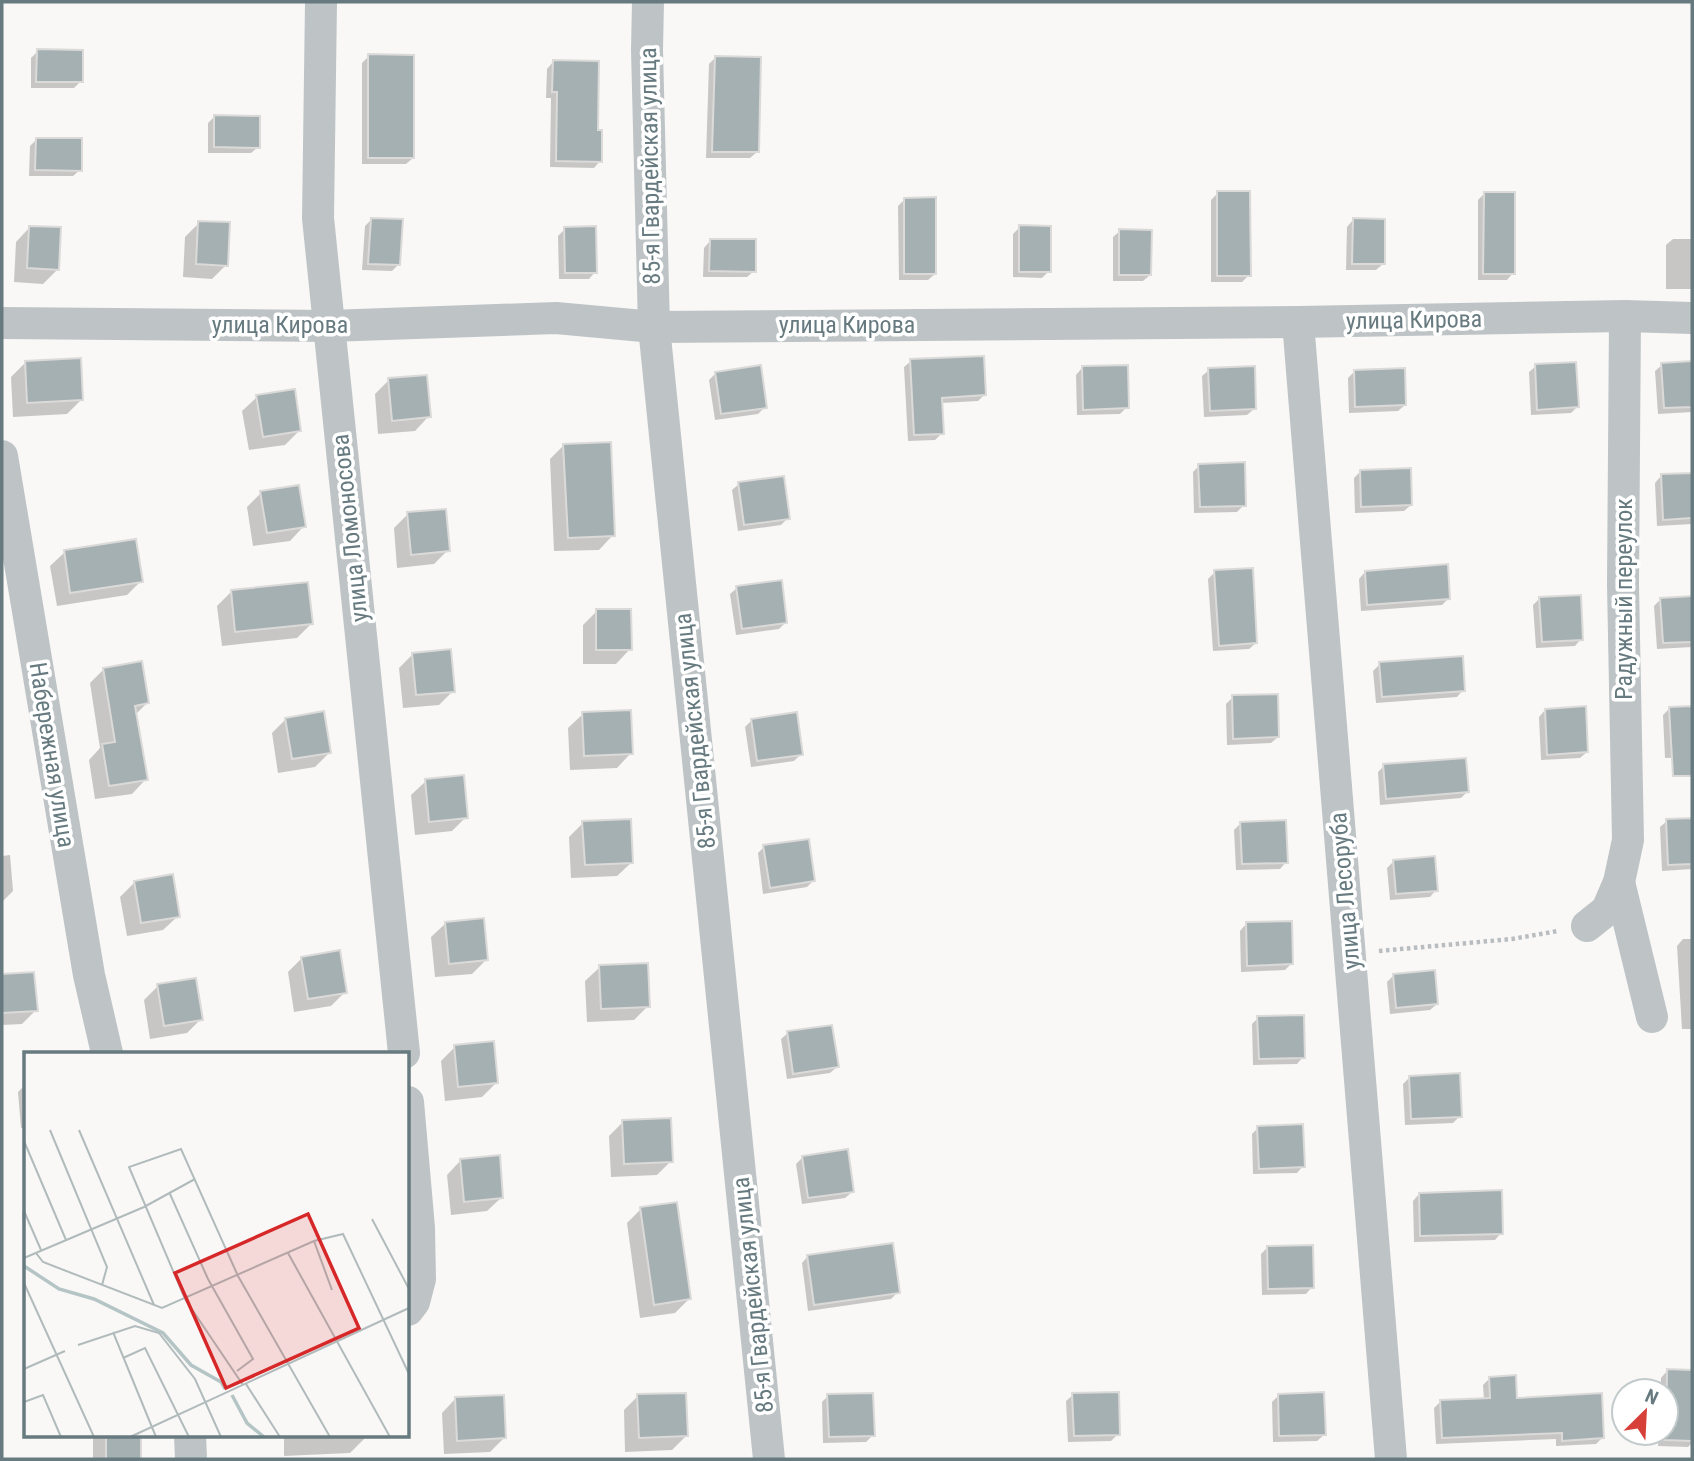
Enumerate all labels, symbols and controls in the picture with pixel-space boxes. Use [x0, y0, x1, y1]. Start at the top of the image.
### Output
street label: 85-я Гвардейская улица [634, 47, 666, 285]
street label: улица Кирова [1346, 305, 1482, 335]
street label: улица Кирова [212, 311, 348, 339]
street label: улица Кирова [779, 311, 915, 339]
street label: улица Ломоносова [326, 433, 374, 623]
street label: Радужный переулок [1610, 498, 1638, 700]
street label: 85-я Гвардейская улица [669, 612, 721, 850]
street label: Набережная улица [24, 660, 80, 850]
street label: улица Лесоруба [1324, 811, 1366, 971]
inset map [24, 1052, 410, 1436]
street label: 85-я Гвардейская улица [727, 1176, 779, 1414]
north arrow [1610, 1377, 1680, 1447]
text: N [1642, 1384, 1662, 1410]

